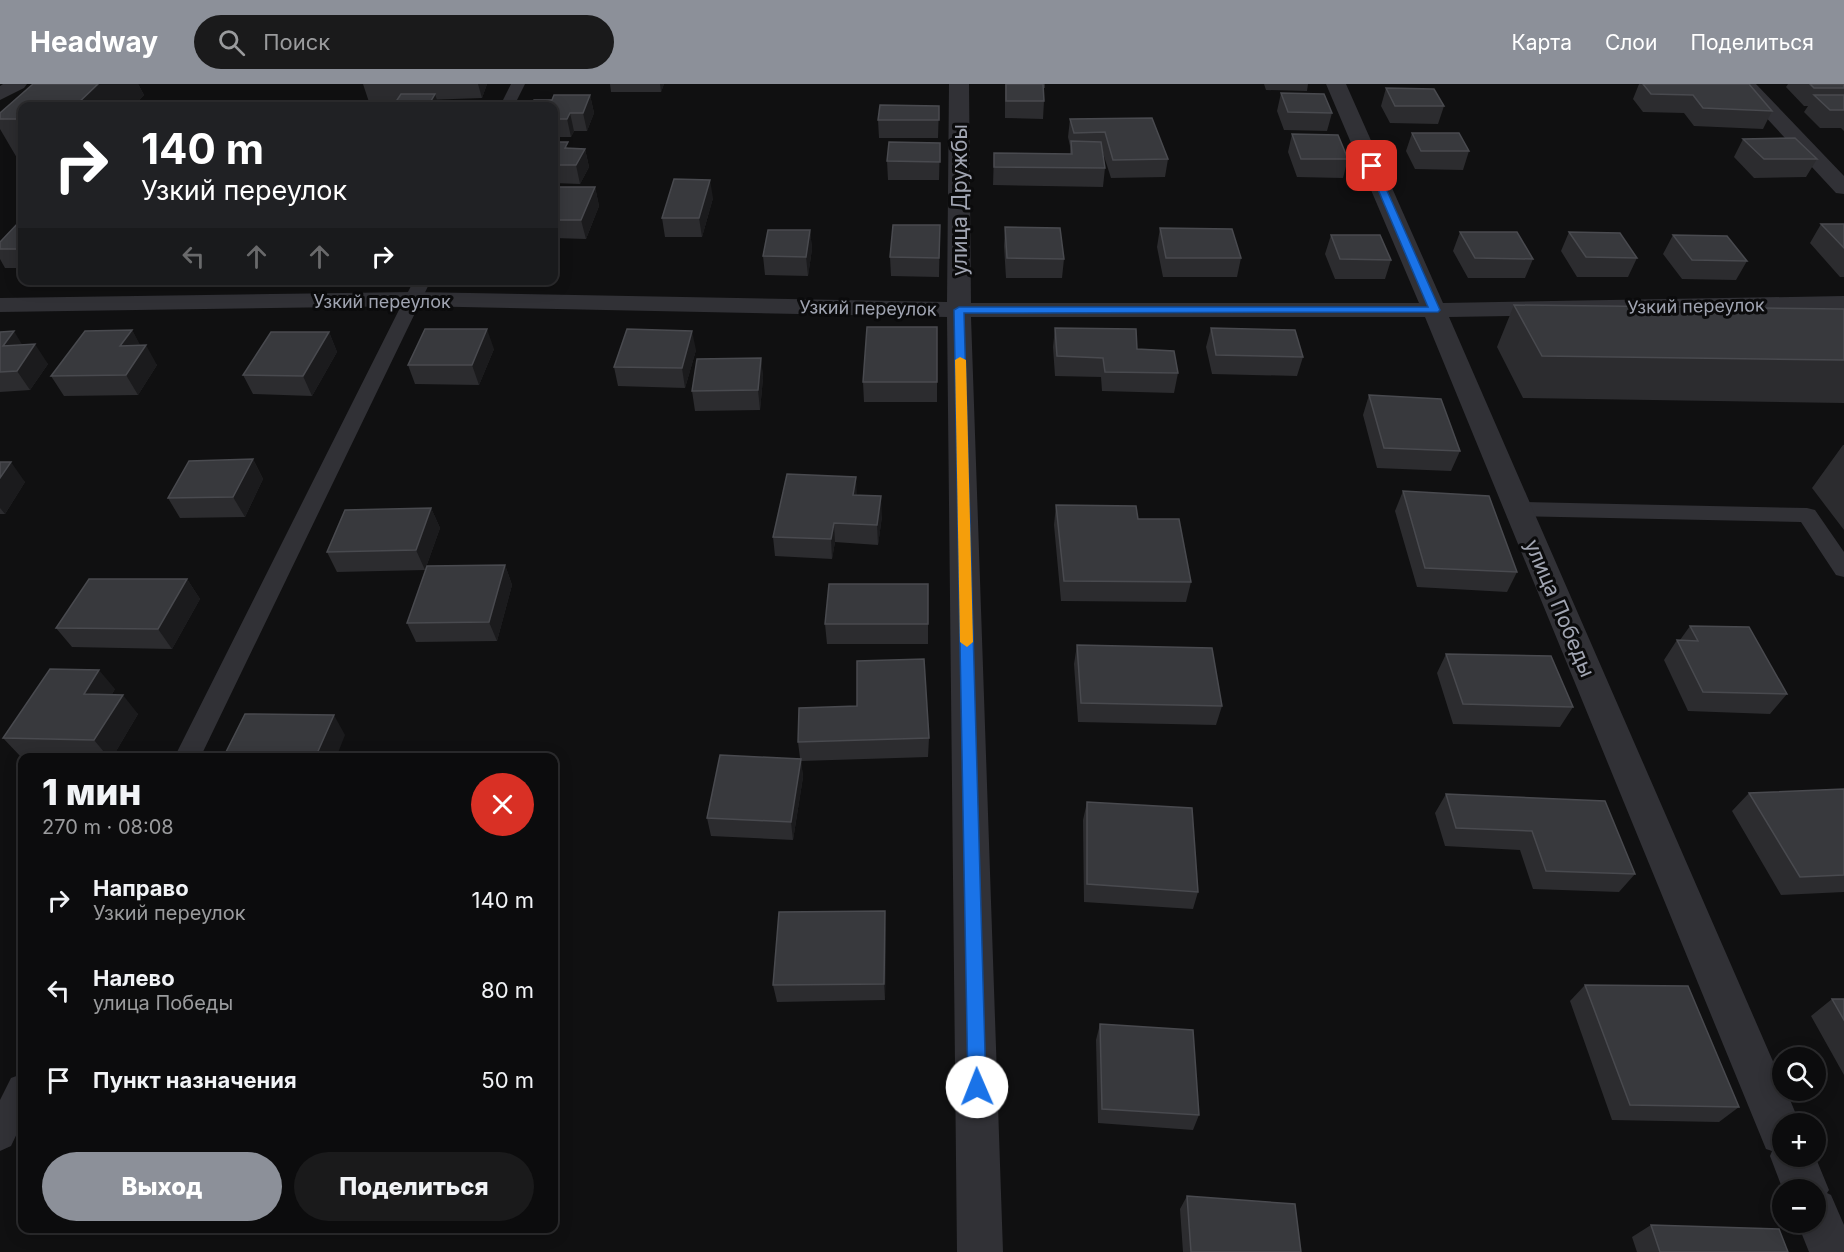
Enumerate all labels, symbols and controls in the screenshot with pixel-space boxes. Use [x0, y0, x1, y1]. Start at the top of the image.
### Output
search box [194, 15, 614, 69]
text: Headway [30, 25, 158, 59]
icon: search [215, 26, 248, 59]
text: Поиск [263, 29, 330, 55]
text: Карта [1512, 30, 1572, 55]
text: Слои [1605, 30, 1657, 55]
text: Поделиться [1690, 30, 1814, 55]
text: 140 m [141, 123, 264, 174]
street label: улица Дружбы [947, 124, 972, 276]
icon: right [42, 126, 120, 204]
pin [1346, 140, 1397, 191]
icon: arrive [1355, 149, 1388, 182]
text: Узкий переулок [141, 174, 347, 207]
icon: left [177, 240, 210, 273]
icon: ahead [240, 240, 273, 273]
icon: ahead [303, 240, 336, 273]
icon: right [366, 240, 399, 273]
street label: Узкий переулок [313, 291, 451, 312]
street label: Узкий переулок [1627, 294, 1765, 318]
street label: Узкий переулок [799, 296, 937, 320]
street label: улица Победы [1520, 535, 1600, 681]
text: 1 мин [42, 770, 141, 814]
button: close [471, 773, 534, 836]
text: 270 m · 08:08 [42, 815, 174, 839]
text: Направо [93, 875, 189, 901]
icon: right [42, 884, 75, 917]
text: 140 m [472, 887, 534, 913]
text: Узкий переулок [93, 901, 246, 925]
text: Налево [93, 965, 175, 991]
icon: left [42, 974, 75, 1007]
text: 80 m [481, 977, 534, 1003]
text: улица Победы [93, 991, 233, 1015]
map controls [1772, 1047, 1826, 1233]
button: search [1772, 1047, 1826, 1101]
position arrow [945, 1055, 1009, 1119]
icon: arrive [42, 1064, 75, 1097]
text: Пункт назначения [93, 1067, 297, 1093]
text: 50 m [481, 1067, 534, 1093]
button: + [1772, 1113, 1826, 1167]
button: Выход [42, 1152, 282, 1221]
button: Поделиться [294, 1152, 534, 1221]
button: − [1772, 1179, 1826, 1233]

